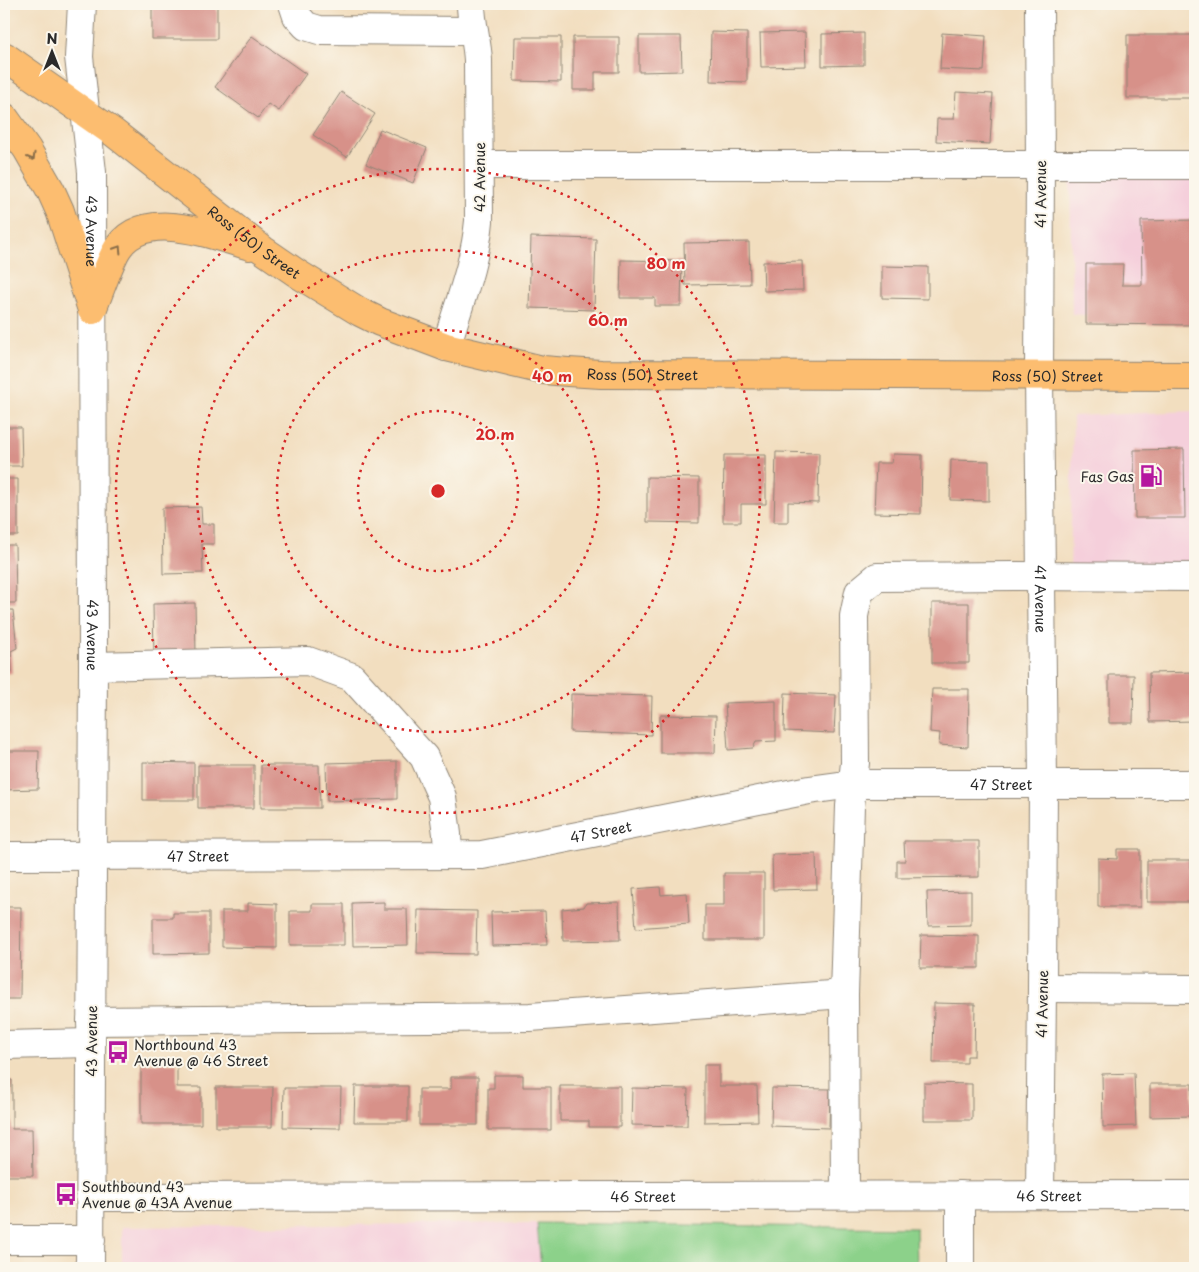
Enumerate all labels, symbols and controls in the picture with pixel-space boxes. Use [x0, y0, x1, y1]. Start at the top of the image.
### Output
north arrow [28, 28, 78, 78]
text: N [46, 28, 58, 49]
street label: 42 Avenue [469, 142, 490, 212]
one-way arrow [25, 152, 35, 161]
street label: 41 Avenue [1030, 160, 1051, 228]
street label: 43 Avenue [82, 195, 103, 267]
street label: Ross (50) Street [204, 200, 305, 284]
one-way arrow [112, 246, 122, 255]
text: 80 m [646, 251, 686, 274]
text: 60 m [588, 308, 628, 331]
street label: Ross (50) Street [586, 363, 698, 385]
text: 40 m [532, 364, 572, 387]
street label: Ross (50) Street [992, 365, 1103, 386]
text: 20 m [476, 422, 514, 445]
fuel station icon: Fas Gas [1138, 463, 1164, 489]
place label: Fas Gas [1081, 466, 1134, 487]
centre of rings [429, 482, 447, 500]
street label: 41 Avenue [1030, 565, 1052, 633]
street label: 43 Avenue [82, 599, 104, 671]
street label: 47 Street [970, 774, 1033, 795]
street label: 47 Street [568, 815, 633, 848]
street label: 47 Street [167, 845, 229, 866]
street label: 41 Avenue [1031, 970, 1053, 1038]
street label: 43 Avenue [81, 1005, 102, 1077]
place label: Northbound 43 Avenue @ 46 Street [134, 1034, 269, 1071]
bus stop icon: Northbound 43 Avenue @ 46 Street [105, 1039, 131, 1065]
place label: Southbound 43 Avenue @ 43A Avenue [82, 1176, 233, 1213]
bus stop icon: Southbound 43 Avenue @ 43A Avenue [53, 1181, 79, 1207]
street label: 46 Street [610, 1185, 676, 1207]
street label: 46 Street [1016, 1185, 1082, 1206]

